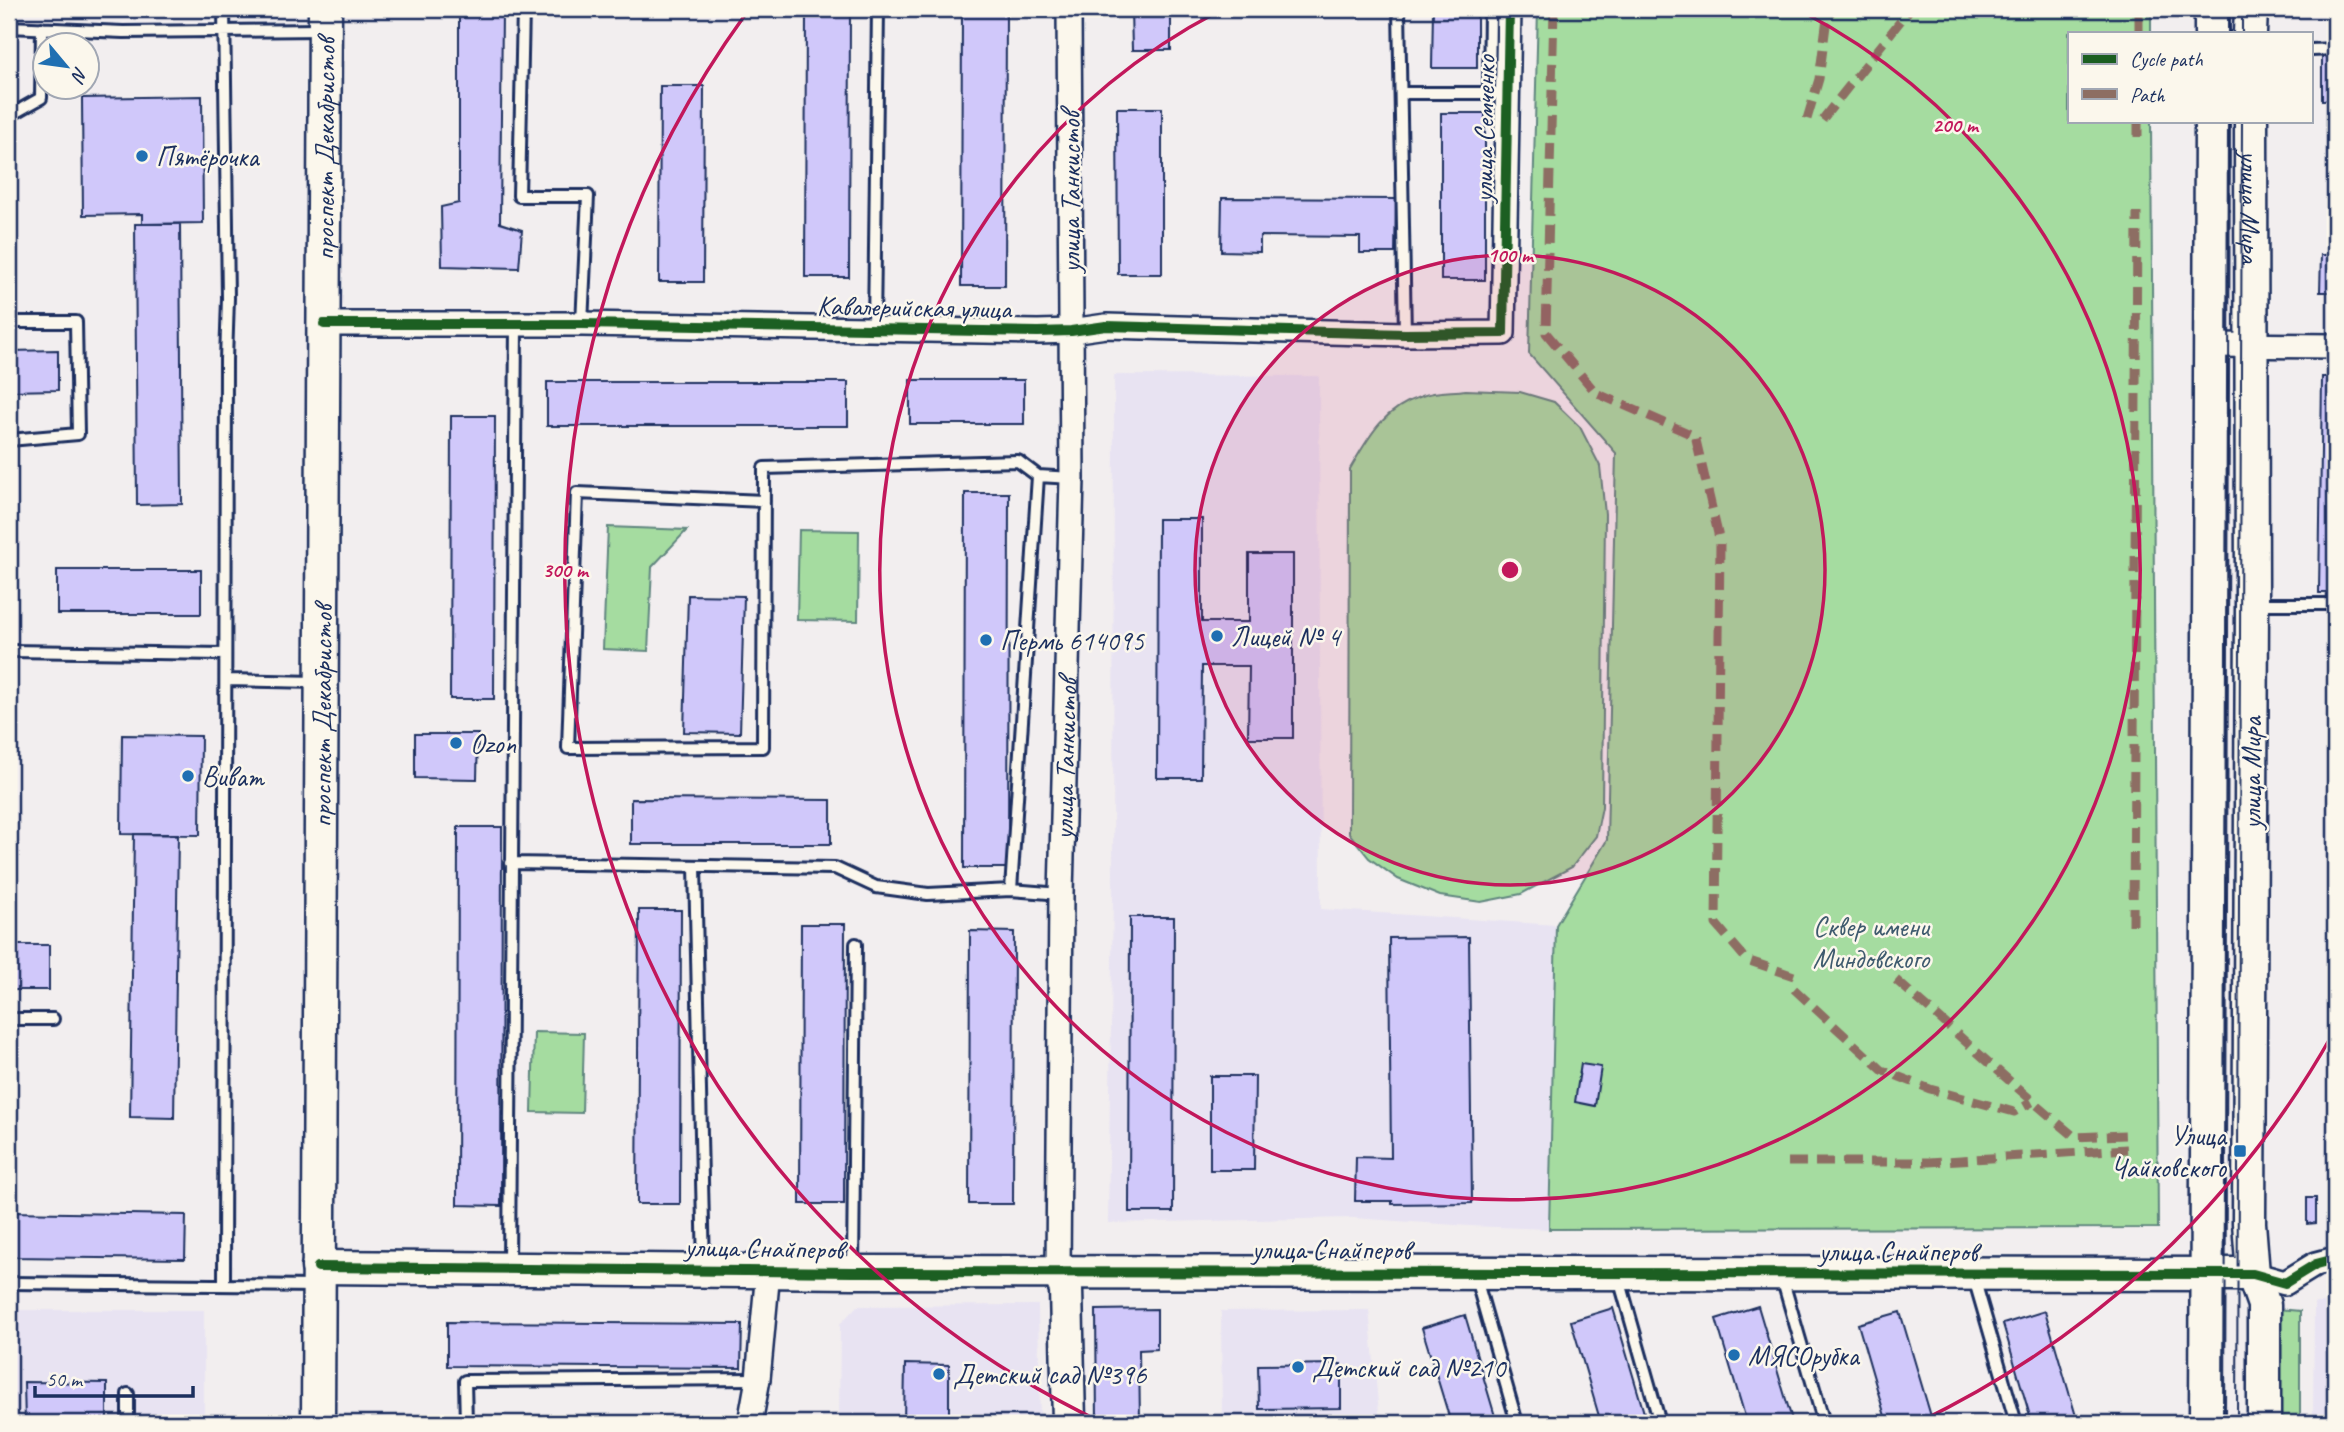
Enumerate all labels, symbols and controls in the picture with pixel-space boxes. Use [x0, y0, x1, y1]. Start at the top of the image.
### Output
north arrow [32, 32, 102, 102]
street label: проспект Декабристов [306, 32, 342, 260]
legend [2068, 32, 2312, 122]
text: Cycle path [2130, 46, 2203, 72]
street label: улица Семченко [1465, 53, 1503, 205]
text: N [65, 63, 93, 88]
text: Path [2130, 82, 2166, 108]
street label: улица Танкистов [1053, 105, 1088, 275]
text: 200 m [1932, 112, 1980, 138]
place label: Пятёрочка [156, 139, 260, 174]
marker: Пятёрочка [134, 148, 150, 164]
street label: улица Мира [2234, 149, 2269, 265]
text: 100 m [1487, 242, 1535, 268]
street label: Кавалерийская улица [816, 288, 1013, 326]
text: 300 m [542, 557, 590, 583]
centre of rings [1498, 558, 1522, 582]
street label: проспект Декабристов [303, 599, 340, 827]
place label: Лицей № 4 [1231, 619, 1342, 654]
place label: Пермь 614095 [1000, 623, 1145, 658]
marker: Лицей № 4 [1209, 628, 1225, 644]
marker: Пермь 614095 [978, 632, 994, 648]
street label: улица Танкистов [1045, 671, 1084, 842]
street label: улица Мира [2234, 715, 2269, 831]
place label: Ozon [470, 726, 516, 761]
marker: Ozon [448, 735, 464, 751]
place label: Виват [202, 759, 265, 794]
marker: Виват [180, 768, 196, 784]
park label: Сквер имени Миндовского [1813, 909, 1931, 976]
place label: Улица Чайковского [2111, 1118, 2228, 1185]
marker: Улица Чайковского [2232, 1143, 2248, 1159]
street label: улица Снайперов [682, 1229, 849, 1267]
street label: улица Снайперов [1250, 1232, 1416, 1267]
street label: улица Снайперов [1817, 1234, 1983, 1269]
place label: МЯСОрубка [1748, 1338, 1860, 1373]
marker: МЯСОрубка [1726, 1347, 1742, 1363]
place label: Детский сад №210 [1312, 1350, 1508, 1385]
scale bar [35, 1355, 192, 1399]
place label: Детский сад №396 [953, 1357, 1148, 1392]
marker: Детский сад №210 [1290, 1359, 1306, 1375]
text: 50 m [46, 1366, 84, 1392]
marker: Детский сад №396 [931, 1366, 947, 1382]

